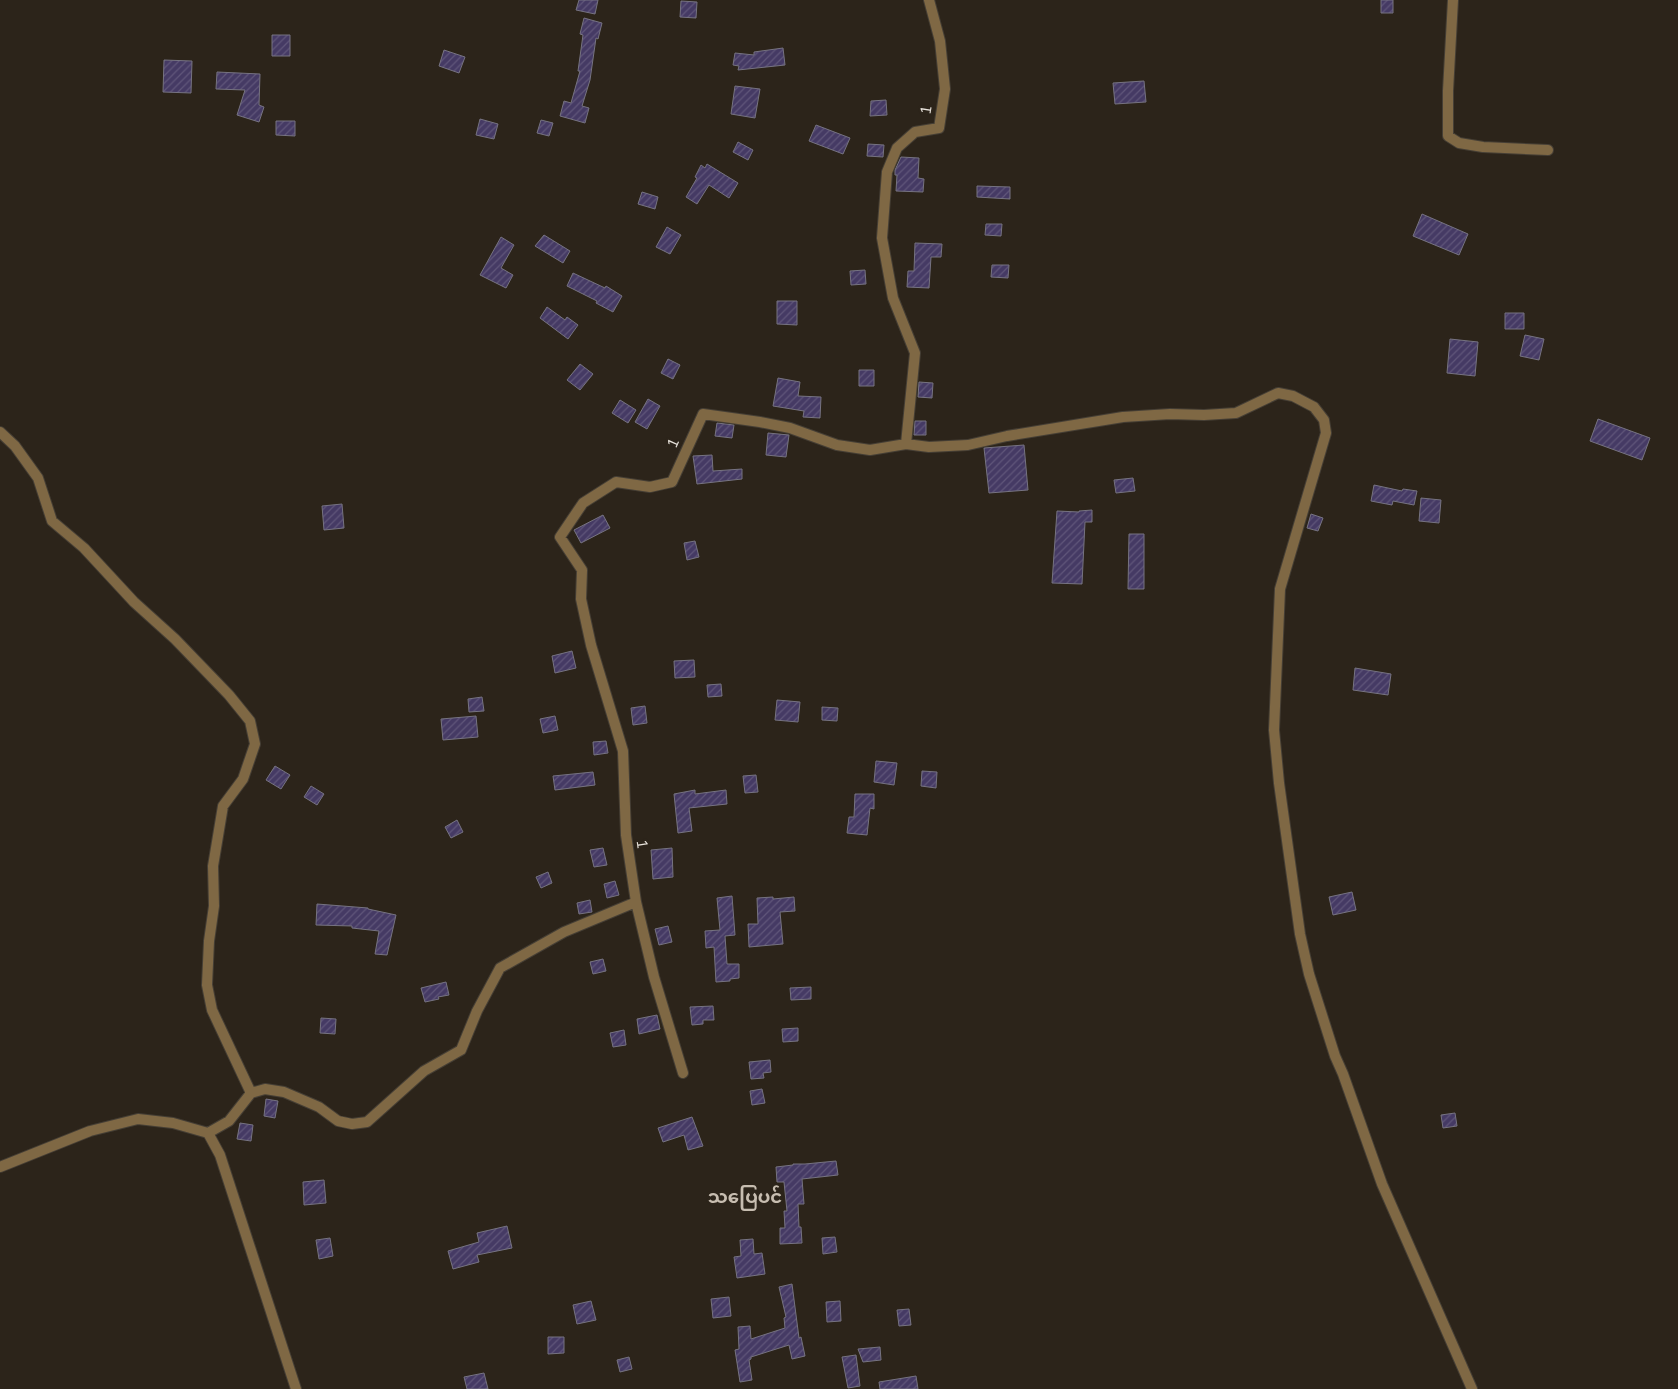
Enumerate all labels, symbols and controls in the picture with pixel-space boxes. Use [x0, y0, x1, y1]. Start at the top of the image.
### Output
street label: 1 [915, 104, 936, 116]
street label: 1 [662, 435, 683, 451]
street label: 1 [632, 838, 653, 850]
district label: သပြေပင် [708, 1185, 782, 1211]

